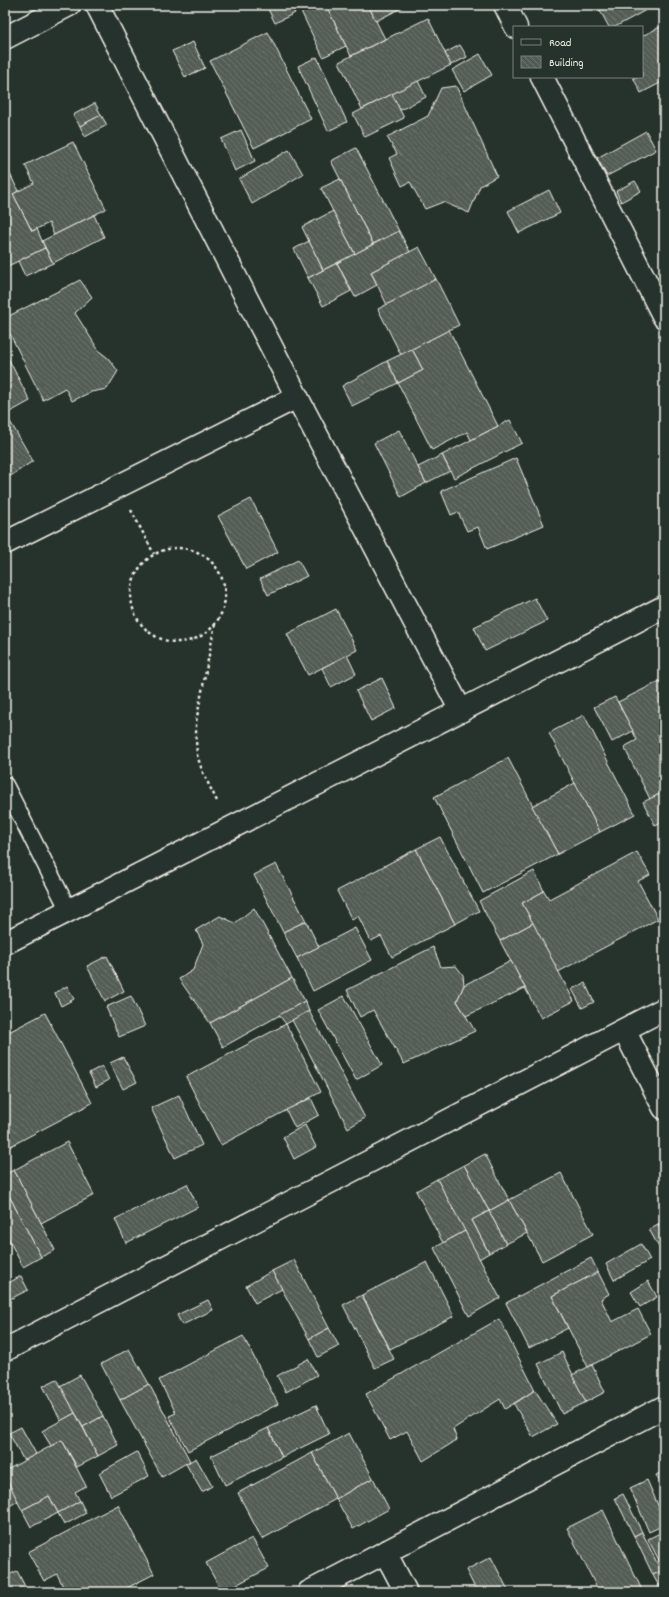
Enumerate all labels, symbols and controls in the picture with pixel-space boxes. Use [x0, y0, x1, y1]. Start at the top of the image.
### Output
legend [513, 26, 643, 78]
text: Road [549, 35, 571, 52]
text: Building [549, 55, 584, 72]

